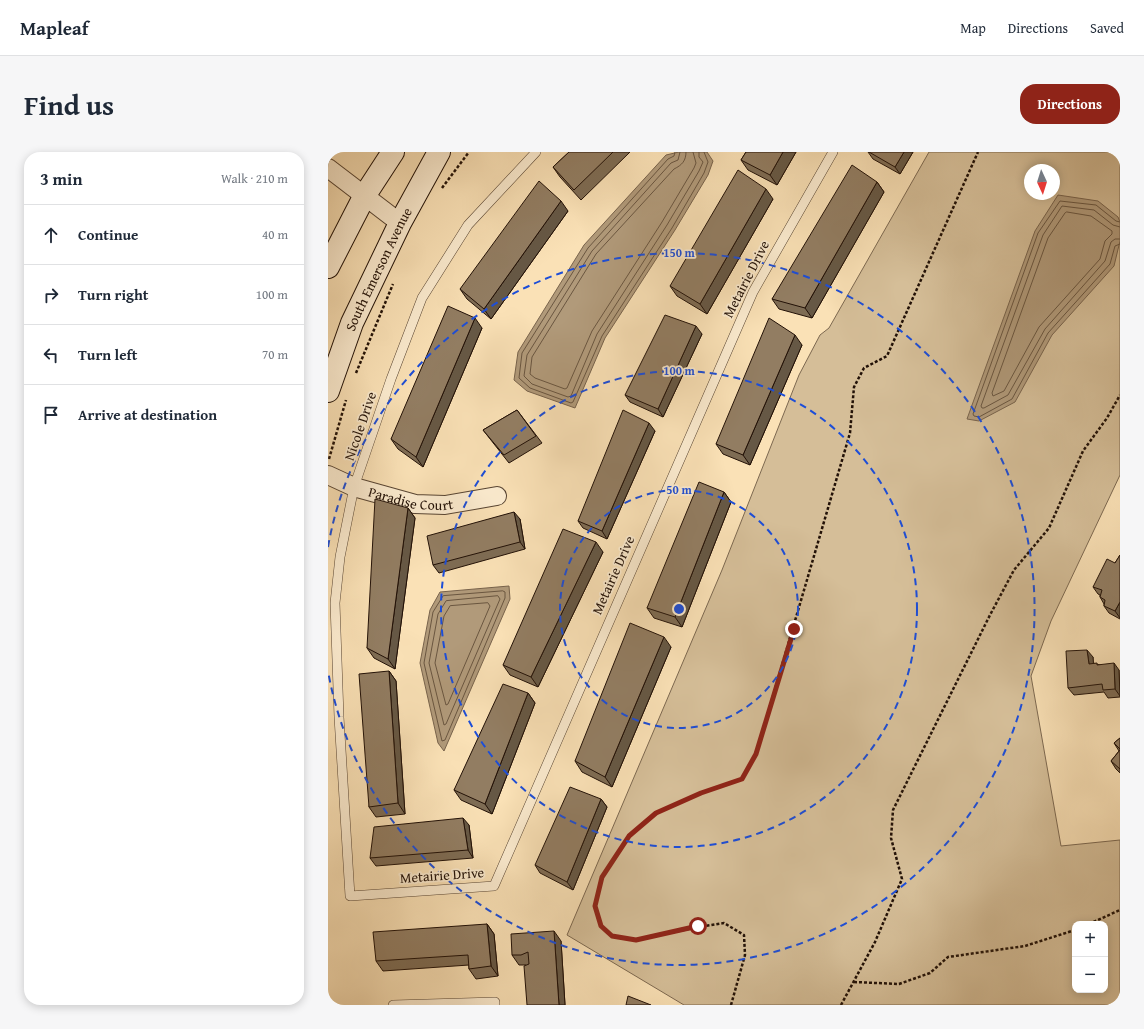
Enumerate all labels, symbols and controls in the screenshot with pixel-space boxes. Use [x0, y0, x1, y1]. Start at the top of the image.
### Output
text: Mapleaf [20, 14, 89, 42]
text: Map [960, 18, 986, 38]
text: Directions [1008, 18, 1068, 38]
text: Saved [1090, 18, 1124, 38]
text: Find us [24, 84, 114, 125]
button: Directions [1020, 84, 1120, 124]
north arrow [1024, 164, 1060, 200]
text: 3 min [40, 166, 82, 191]
text: Walk · 210 m [221, 169, 288, 188]
street label: South Emerson Avenue [340, 203, 417, 334]
icon: ahead [40, 224, 62, 246]
text: Continue [78, 224, 139, 245]
text: 40 m [262, 225, 288, 244]
street label: Metairie Drive [718, 237, 774, 321]
text: 150 m [663, 244, 696, 261]
icon: right [40, 284, 62, 306]
text: Turn right [78, 284, 149, 305]
text: 100 m [256, 285, 288, 304]
icon: left [40, 344, 62, 366]
text: Turn left [78, 344, 137, 365]
text: 70 m [262, 345, 288, 364]
text: 100 m [663, 362, 696, 379]
street label: Nicole Drive [339, 389, 381, 463]
icon: arrive [40, 404, 62, 426]
text: Arrive at destination [78, 404, 217, 425]
street label: Paradise Court [366, 481, 455, 515]
text: 50 m [666, 481, 692, 498]
street label: Metairie Drive [587, 532, 639, 618]
centre of rings [672, 602, 686, 616]
route end [785, 620, 803, 638]
street label: Metairie Drive [399, 862, 485, 888]
route start [689, 917, 707, 935]
map controls [1072, 921, 1108, 993]
button: + [1072, 921, 1108, 957]
button: − [1072, 957, 1108, 993]

